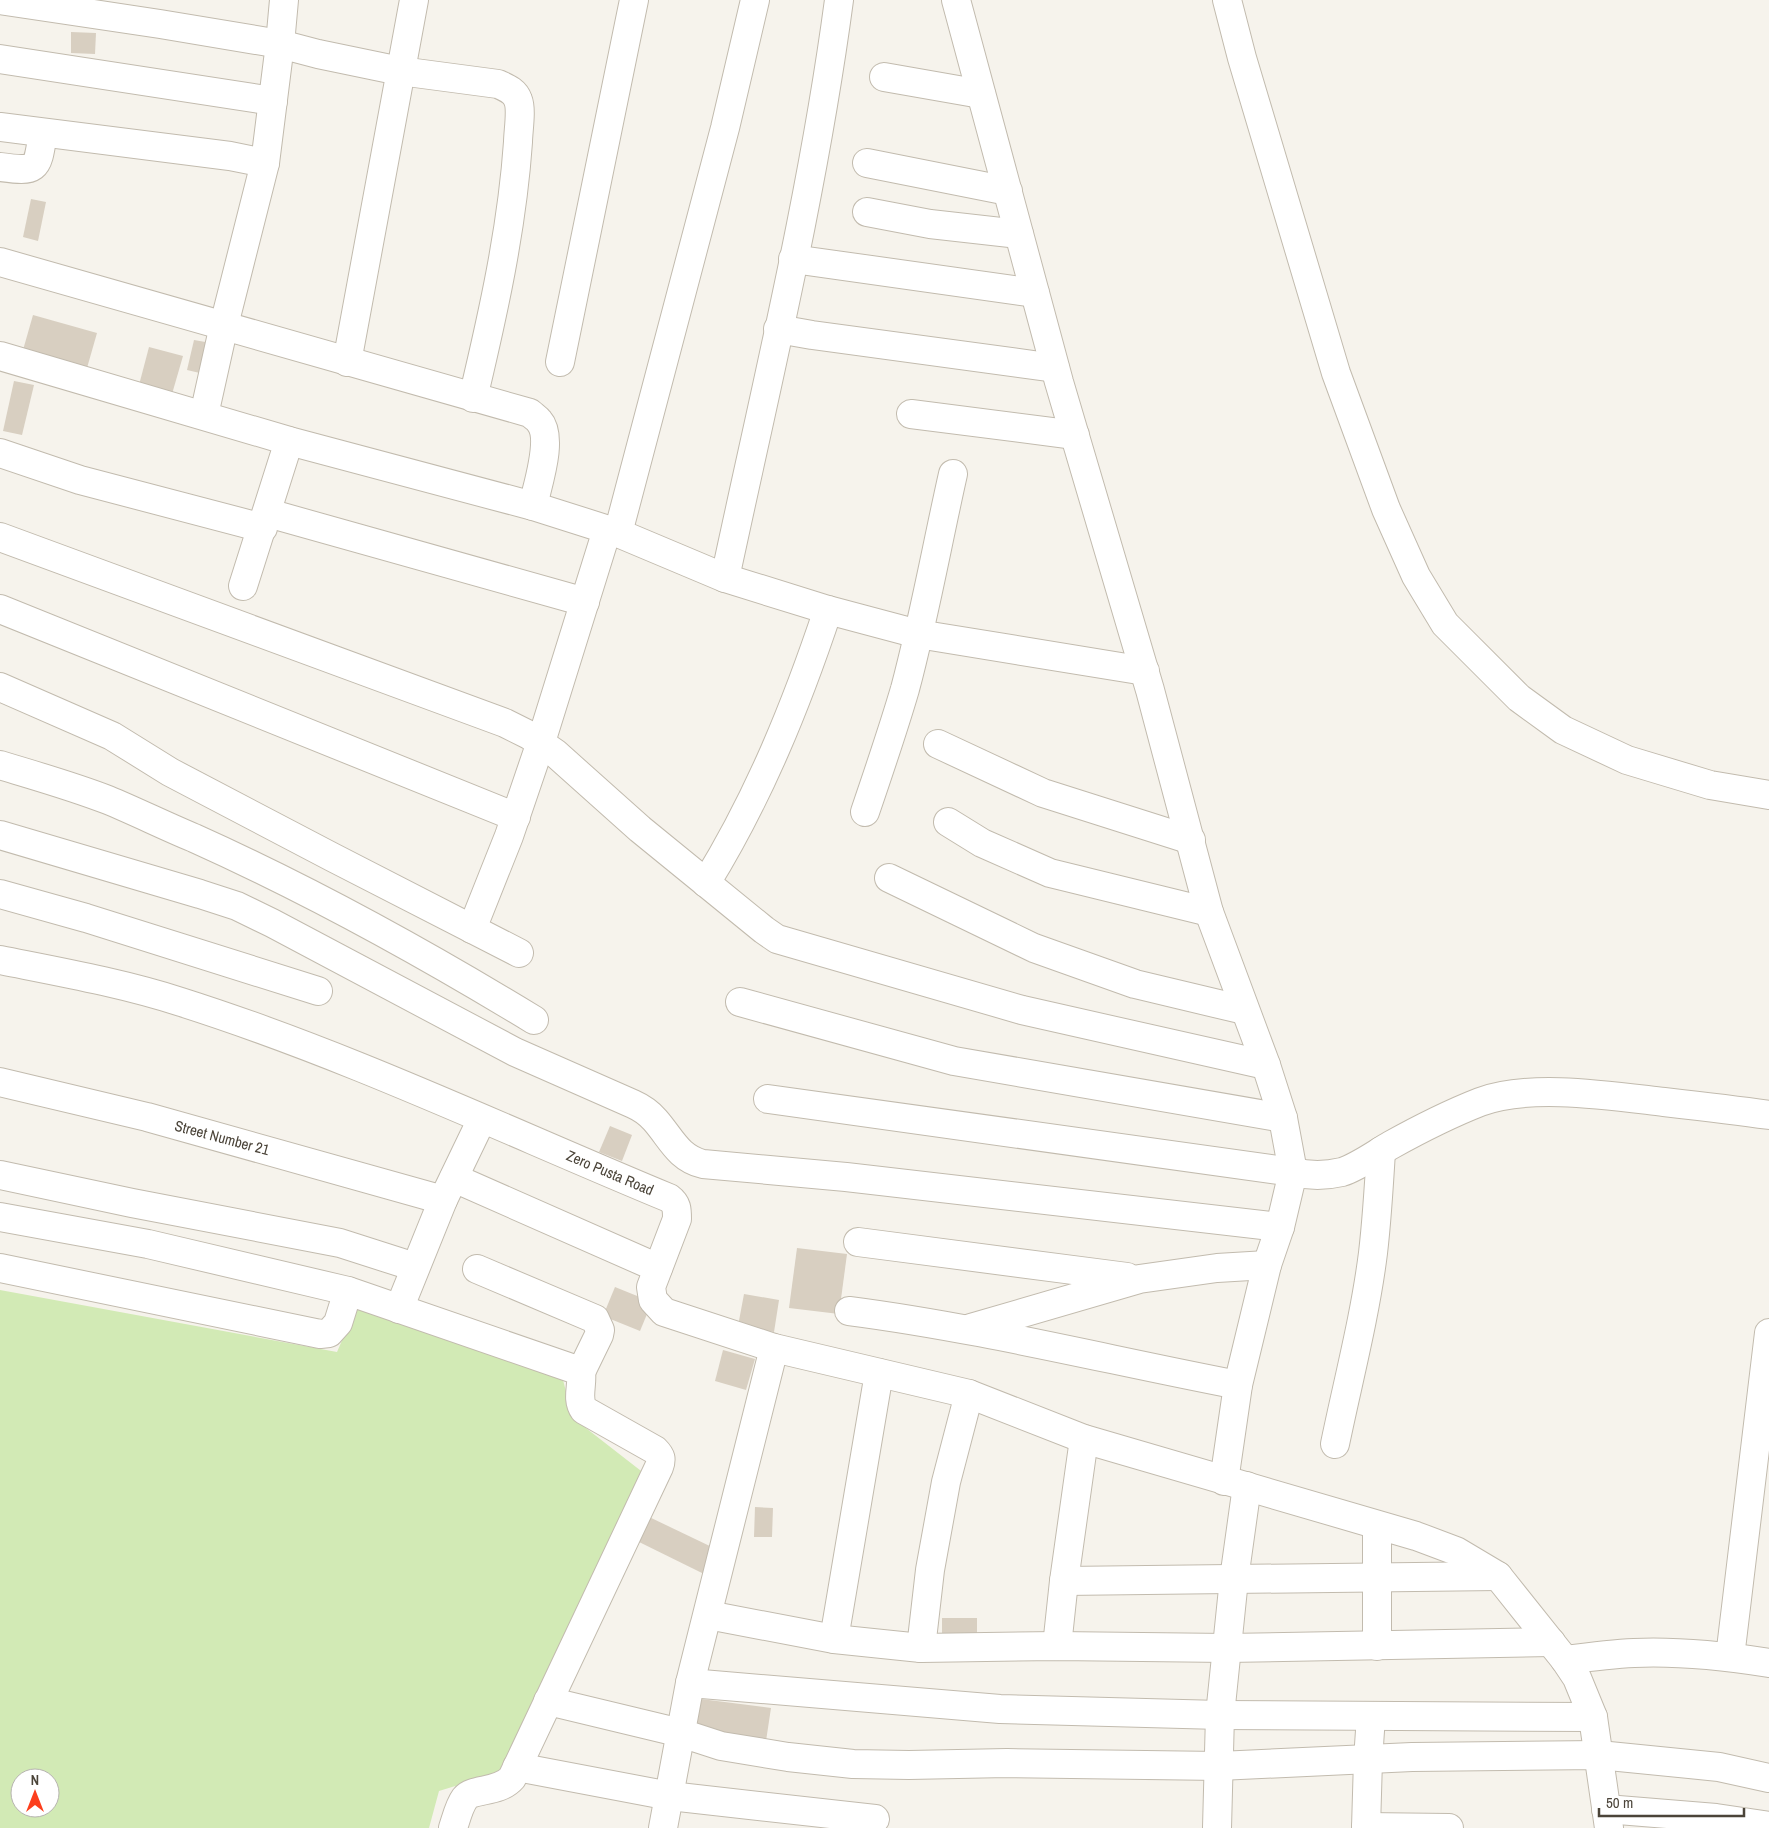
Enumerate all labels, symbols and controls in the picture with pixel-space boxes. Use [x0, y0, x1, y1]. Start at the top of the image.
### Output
street label: Street Number 21 [173, 1115, 272, 1160]
street label: Zero Pusta Road [563, 1145, 657, 1200]
north arrow [10, 1768, 60, 1818]
text: N [31, 1771, 39, 1789]
scale bar [1599, 1786, 1744, 1818]
text: 50 m [1606, 1792, 1633, 1813]

